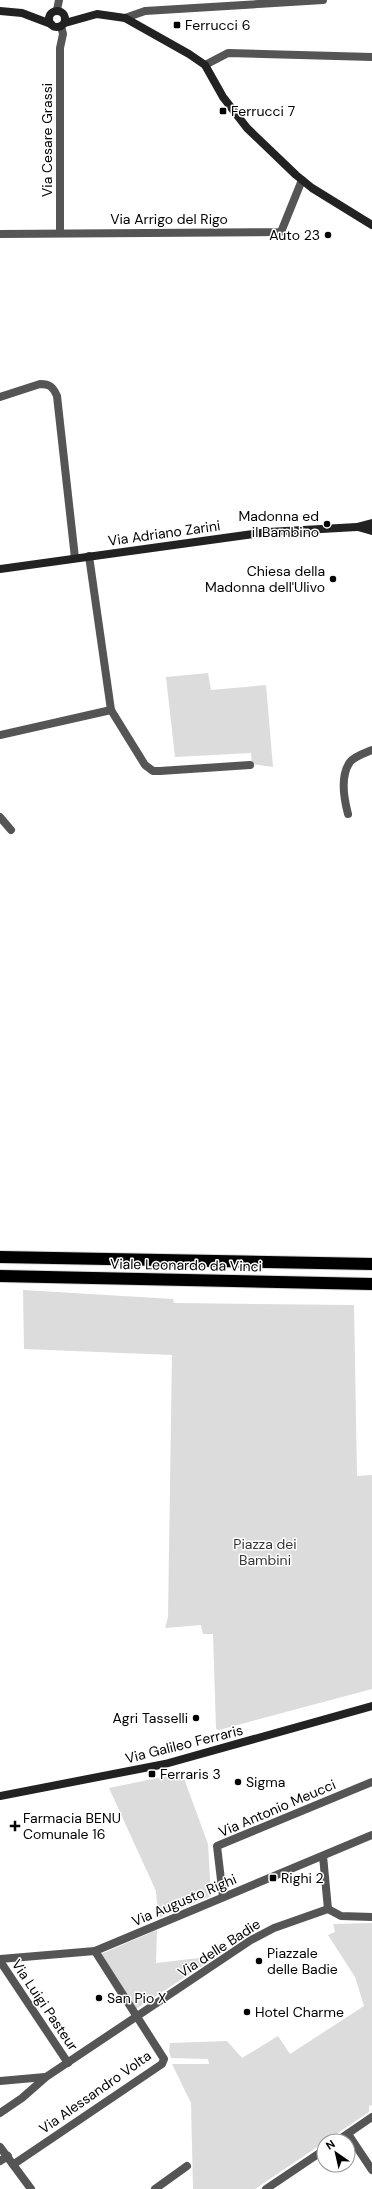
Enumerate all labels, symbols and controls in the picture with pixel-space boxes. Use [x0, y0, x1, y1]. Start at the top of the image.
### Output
place label: Ferrucci 6 [185, 16, 250, 34]
marker: Ferrucci 6 [172, 20, 182, 30]
street label: Via Cesare Grassi [38, 83, 56, 197]
place label: Ferrucci 7 [231, 102, 295, 120]
marker: Ferrucci 7 [218, 106, 228, 116]
street label: Via Arrigo del Rigo [110, 210, 228, 228]
place label: Auto 23 [269, 226, 320, 244]
marker: Auto 23 [323, 230, 333, 240]
place label: Madonna ed il Bambino [238, 507, 319, 541]
street label: Via Adriano Zarini [107, 516, 221, 550]
marker: Madonna ed il Bambino [322, 519, 332, 529]
place label: Chiesa della Madonna dell'Ulivo [205, 562, 325, 596]
marker: Chiesa della Madonna dell'Ulivo [328, 574, 338, 584]
street label: Viale Leonardo da Vinci [110, 1255, 262, 1275]
park label: Piazza dei Bambini [233, 1535, 297, 1569]
place label: Agri Tasselli [113, 1709, 188, 1727]
marker: Agri Tasselli [191, 1713, 201, 1723]
street label: Via Galileo Ferraris [123, 1721, 245, 1767]
place label: Ferraris 3 [160, 1765, 221, 1783]
marker: Ferraris 3 [147, 1769, 157, 1779]
place label: Sigma [246, 1773, 285, 1791]
street label: Via Antonio Meucci [216, 1775, 338, 1841]
marker: Sigma [233, 1777, 243, 1787]
place label: Farmacia BENU Comunale 16 [23, 1809, 121, 1843]
marker: Farmacia BENU Comunale 16 [10, 1821, 20, 1831]
place label: Righi 2 [281, 1869, 324, 1887]
street label: Via Augusto Righi [129, 1870, 239, 1930]
marker: Righi 2 [268, 1873, 278, 1883]
street label: Via delle Badie [174, 1915, 264, 1981]
place label: Piazzale delle Badie [267, 1944, 338, 1978]
street label: Via Luigi Pasteur [8, 1956, 82, 2054]
marker: Piazzale delle Badie [254, 1956, 264, 1966]
place label: San Pio X [107, 1989, 166, 2007]
marker: San Pio X [94, 1993, 104, 2003]
place label: Hotel Charme [255, 2003, 344, 2021]
marker: Hotel Charme [242, 2007, 252, 2017]
street label: Via Alessandro Volta [35, 2047, 155, 2137]
north arrow [316, 2133, 356, 2173]
text: N [323, 2137, 338, 2153]

